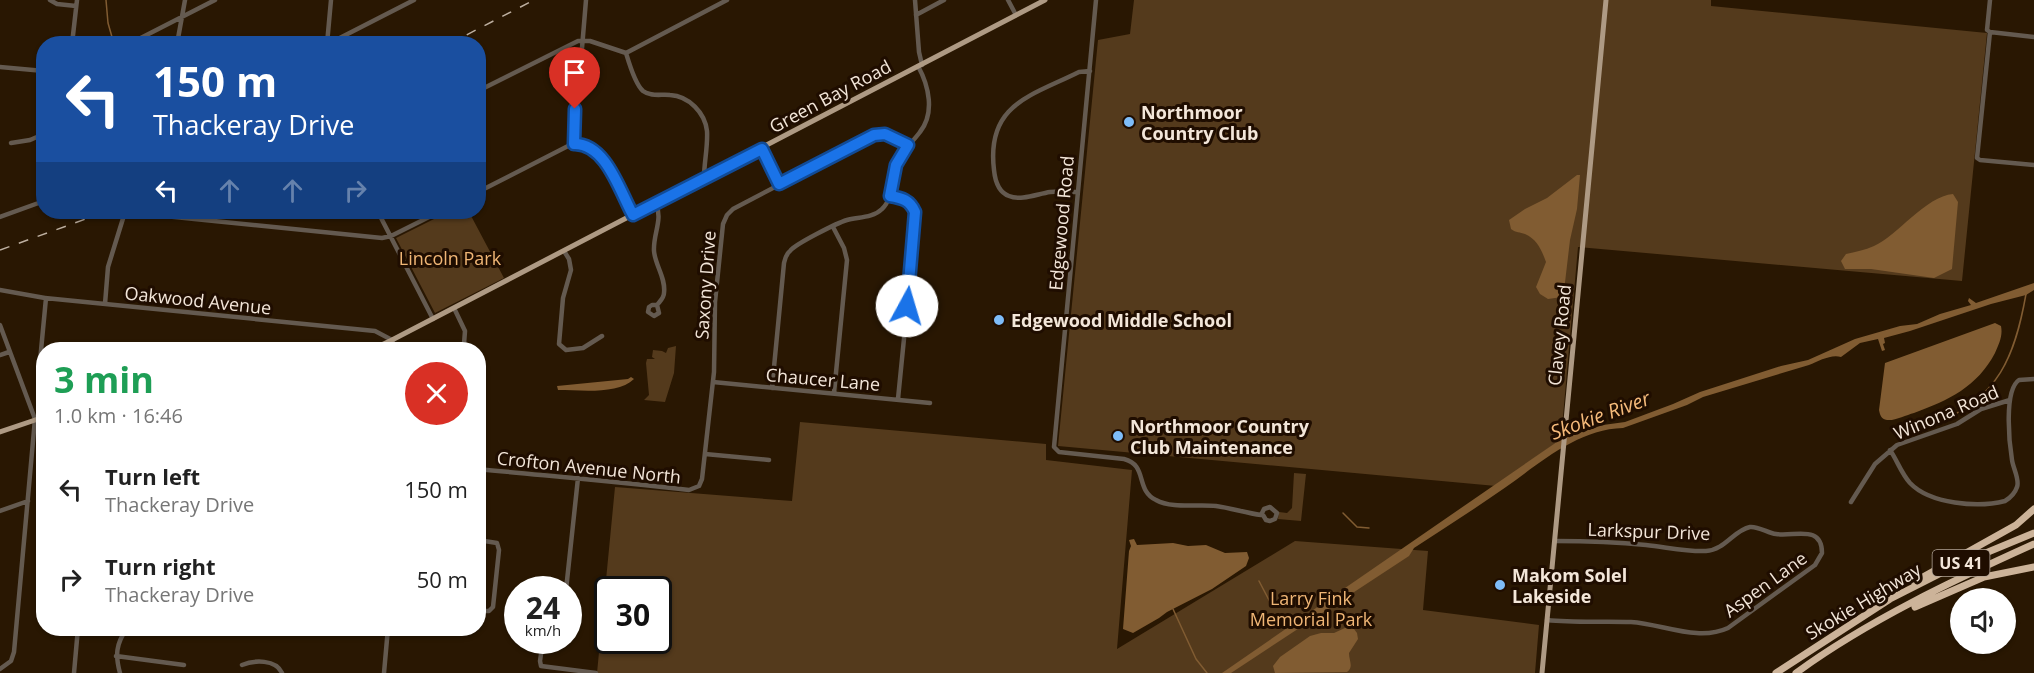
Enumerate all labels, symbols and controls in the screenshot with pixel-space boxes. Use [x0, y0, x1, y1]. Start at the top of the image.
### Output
pin [549, 47, 600, 109]
text: 150 m [153, 52, 277, 109]
street label: Green Bay Road [765, 54, 895, 138]
icon: arrive [558, 56, 591, 89]
icon: left [54, 60, 132, 138]
place label: Northmoor Country Club [1141, 100, 1258, 145]
text: Thackeray Drive [153, 106, 354, 143]
marker: Northmoor Country Club [1122, 115, 1136, 129]
street label: Edgewood Road [1043, 155, 1079, 291]
icon: left [150, 174, 183, 207]
icon: ahead [213, 174, 246, 207]
icon: ahead [276, 174, 309, 207]
icon: right [339, 174, 372, 207]
street label: Saxony Drive [689, 230, 721, 340]
park label: Lincoln Park [399, 246, 502, 270]
position arrow [875, 274, 939, 338]
street label: Oakwood Avenue [123, 280, 273, 320]
street label: Clavey Road [1542, 283, 1576, 387]
place label: Edgewood Middle School [1011, 308, 1232, 332]
marker: Edgewood Middle School [992, 313, 1006, 327]
text: 3 min [54, 355, 154, 404]
button: close [405, 362, 468, 425]
street label: Chaucer Lane [765, 362, 881, 396]
street label: Winona Road [1890, 379, 2002, 445]
water label: Skokie River [1546, 384, 1655, 446]
text: 1.0 km · 16:46 [54, 402, 183, 429]
place label: Northmoor Country Club Maintenance [1130, 414, 1310, 459]
marker: Northmoor Country Club Maintenance [1111, 429, 1125, 443]
street label: Crofton Avenue North [496, 445, 682, 489]
text: Turn left [105, 461, 200, 491]
icon: left [54, 473, 87, 506]
text: 150 m [404, 474, 468, 504]
text: Thackeray Drive [105, 491, 254, 518]
street label: Larkspur Drive [1587, 517, 1711, 545]
street label: Aspen Lane [1719, 546, 1811, 622]
road number: US 41 [1932, 550, 1990, 576]
text: Turn right [105, 551, 216, 581]
street label: Skokie Highway [1801, 557, 1926, 645]
icon: right [54, 563, 87, 596]
place label: Makom Solel Lakeside [1512, 563, 1627, 608]
text: 50 m [417, 564, 468, 594]
speed limit sign: 30 [594, 576, 672, 654]
marker: Makom Solel Lakeside [1493, 578, 1507, 592]
text: Thackeray Drive [105, 581, 254, 608]
park label: Larry Fink Memorial Park [1250, 586, 1373, 631]
text: 24 [526, 587, 560, 628]
map controls [1950, 588, 2016, 654]
button: sound [1950, 588, 2016, 654]
text: km/h [525, 620, 561, 640]

